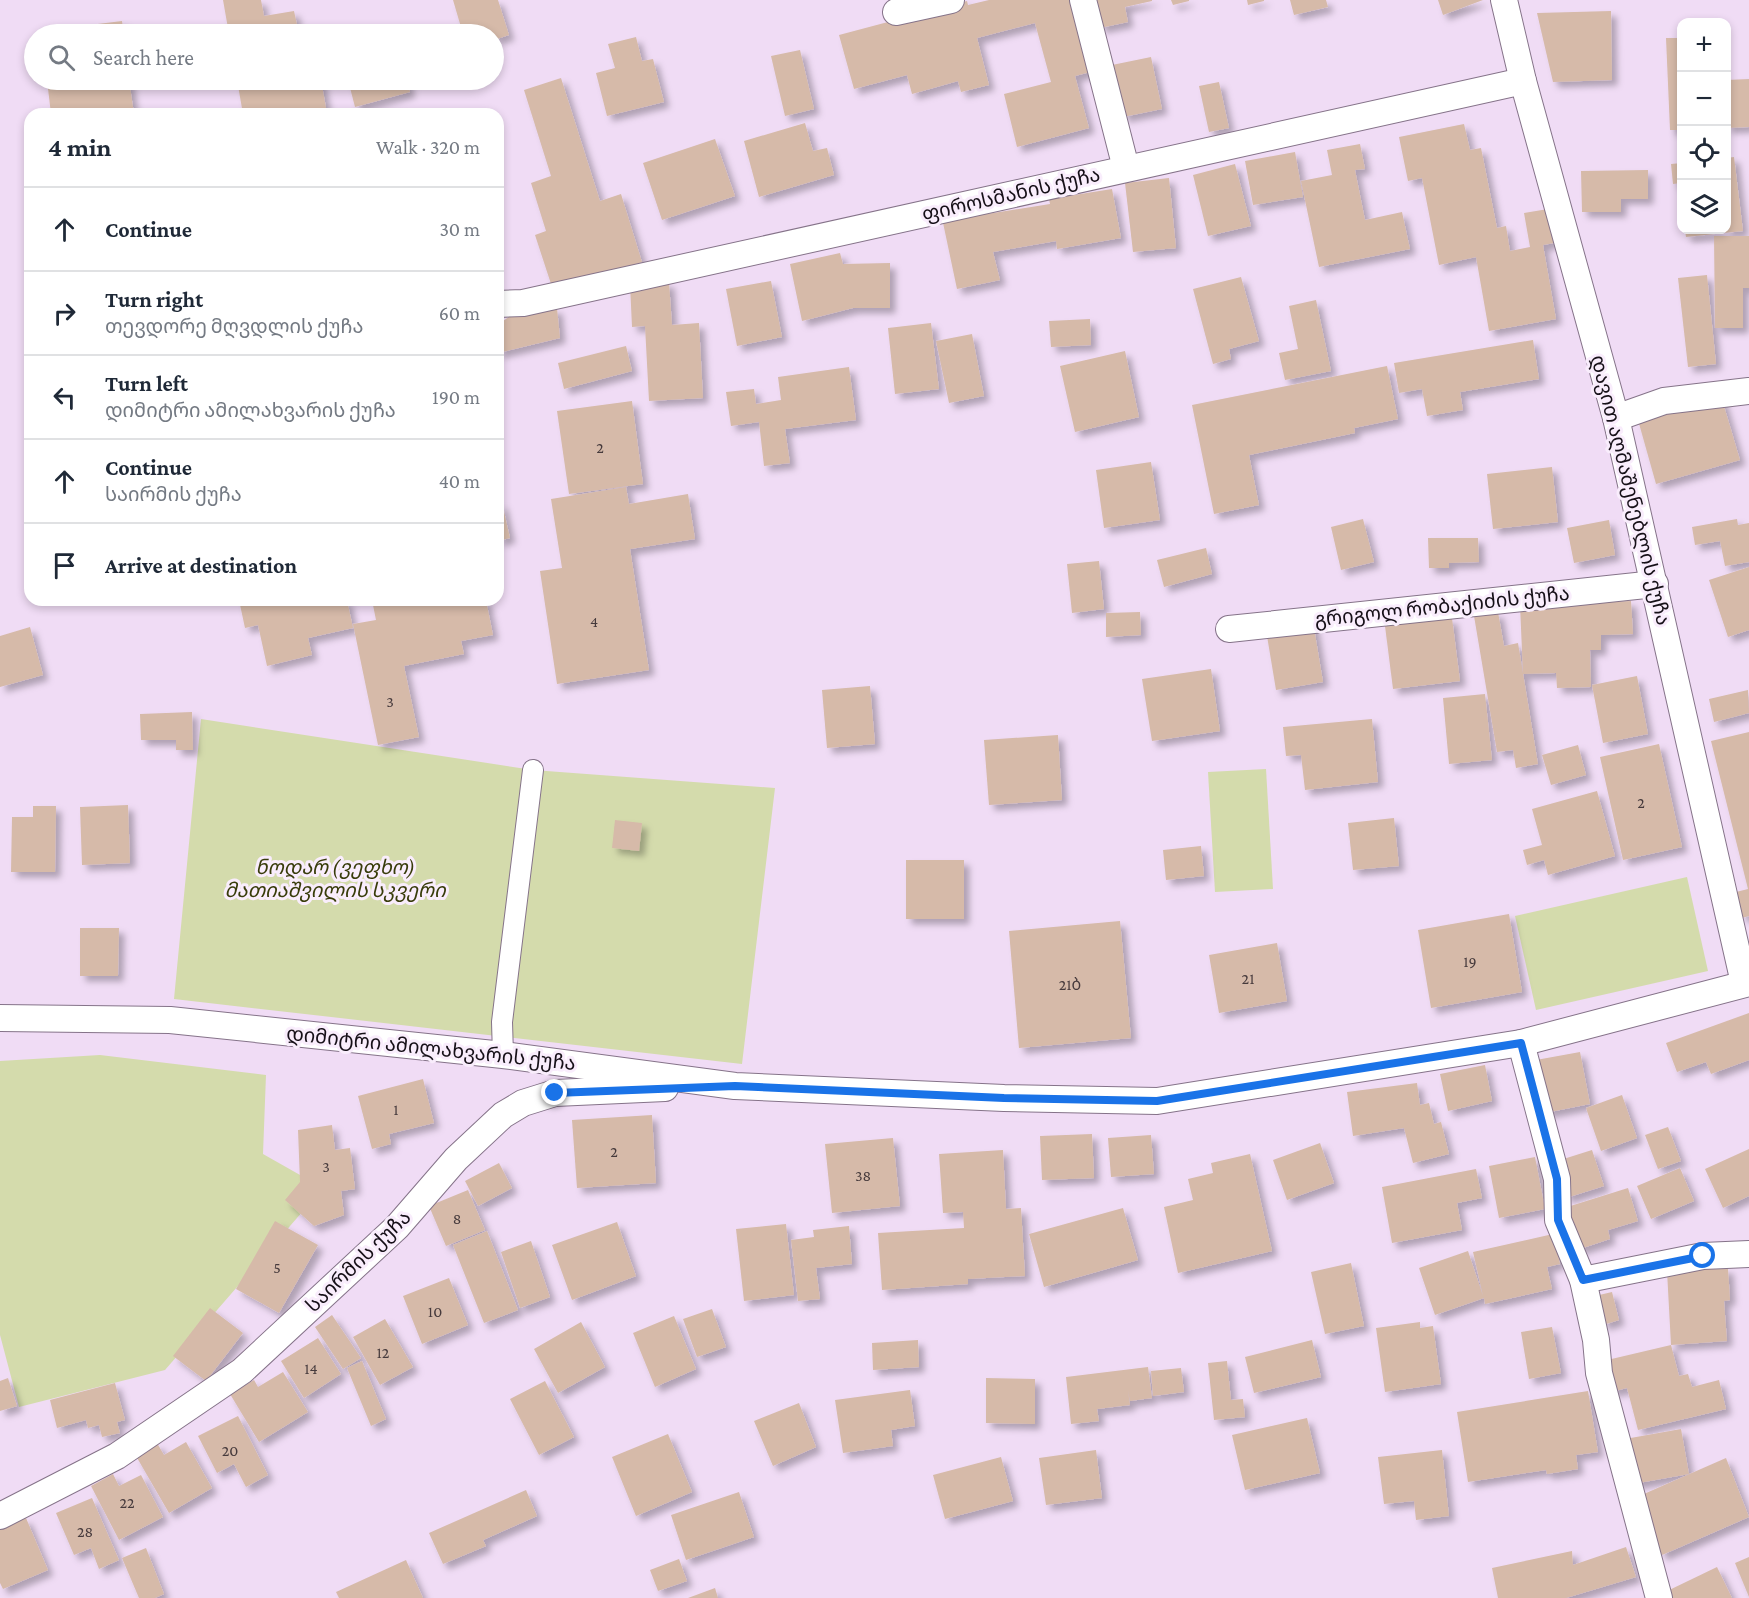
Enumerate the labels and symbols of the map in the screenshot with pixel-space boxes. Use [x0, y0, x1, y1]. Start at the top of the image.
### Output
street label: ფიროსმანის ქუჩა [920, 163, 1102, 226]
street label: დავით აღმაშენებლის ქუჩა [1585, 353, 1675, 628]
house number: 2 [596, 439, 604, 456]
street label: გრიგოლ რობაქიძის ქუჩა [1313, 582, 1571, 632]
house number: 4 [590, 613, 598, 630]
house number: 3 [386, 693, 394, 710]
house number: 2 [1637, 794, 1645, 811]
park label: ნოდარ (ვეფხო) მათიაშვილის სკვერი [224, 856, 447, 902]
house number: 19 [1463, 953, 1477, 970]
house number: 21 [1242, 970, 1254, 987]
house number: 21ბ [1059, 976, 1081, 993]
street label: დიმიტრი ამილახვარის ქუჩა [285, 1022, 577, 1076]
route end [541, 1079, 567, 1105]
house number: 1 [393, 1101, 399, 1118]
house number: 2 [610, 1143, 618, 1160]
house number: 3 [322, 1158, 330, 1175]
house number: 38 [855, 1167, 871, 1184]
street label: საირმის ქუჩა [301, 1206, 416, 1317]
house number: 8 [453, 1210, 461, 1227]
route start [1689, 1242, 1715, 1268]
house number: 5 [273, 1259, 281, 1276]
house number: 10 [428, 1303, 442, 1320]
house number: 12 [377, 1344, 390, 1361]
house number: 14 [304, 1360, 318, 1377]
house number: 20 [222, 1442, 238, 1459]
house number: 22 [119, 1494, 135, 1511]
house number: 28 [77, 1523, 93, 1540]

